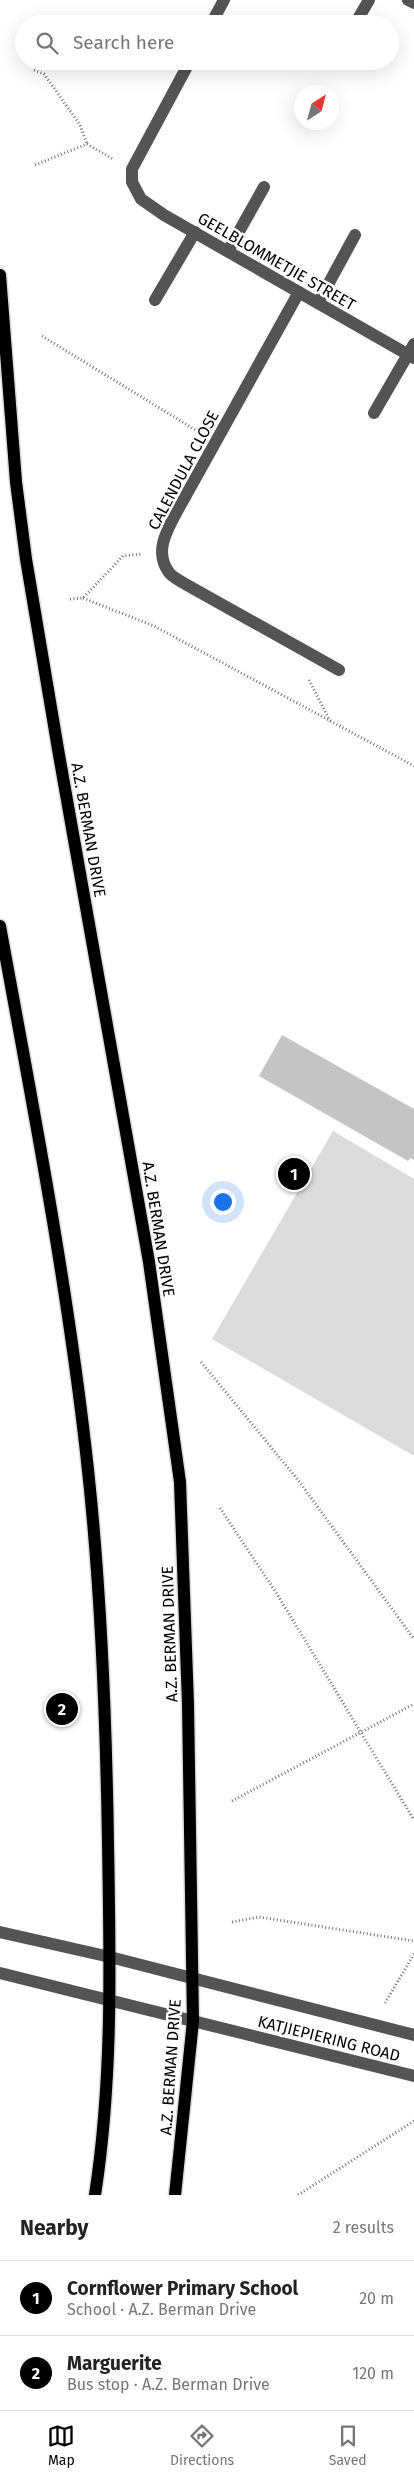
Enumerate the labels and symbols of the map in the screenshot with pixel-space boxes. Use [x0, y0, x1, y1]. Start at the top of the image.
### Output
north arrow [294, 85, 339, 130]
street label: GEELBLOMMETJIE STREET [195, 209, 360, 315]
street label: CALENDULA CLOSE [144, 407, 223, 533]
street label: A.Z. BERMAN DRIVE [67, 761, 110, 899]
pin: 1 [278, 1155, 310, 1193]
street label: A.Z. BERMAN DRIVE [138, 1160, 179, 1298]
your location [210, 1189, 236, 1215]
street label: A.Z. BERMAN DRIVE [158, 1565, 181, 1703]
pin: 2 [46, 1690, 78, 1728]
street label: A.Z. BERMAN DRIVE [156, 1998, 185, 2136]
street label: KATJIEPIERING ROAD [256, 2012, 402, 2065]

